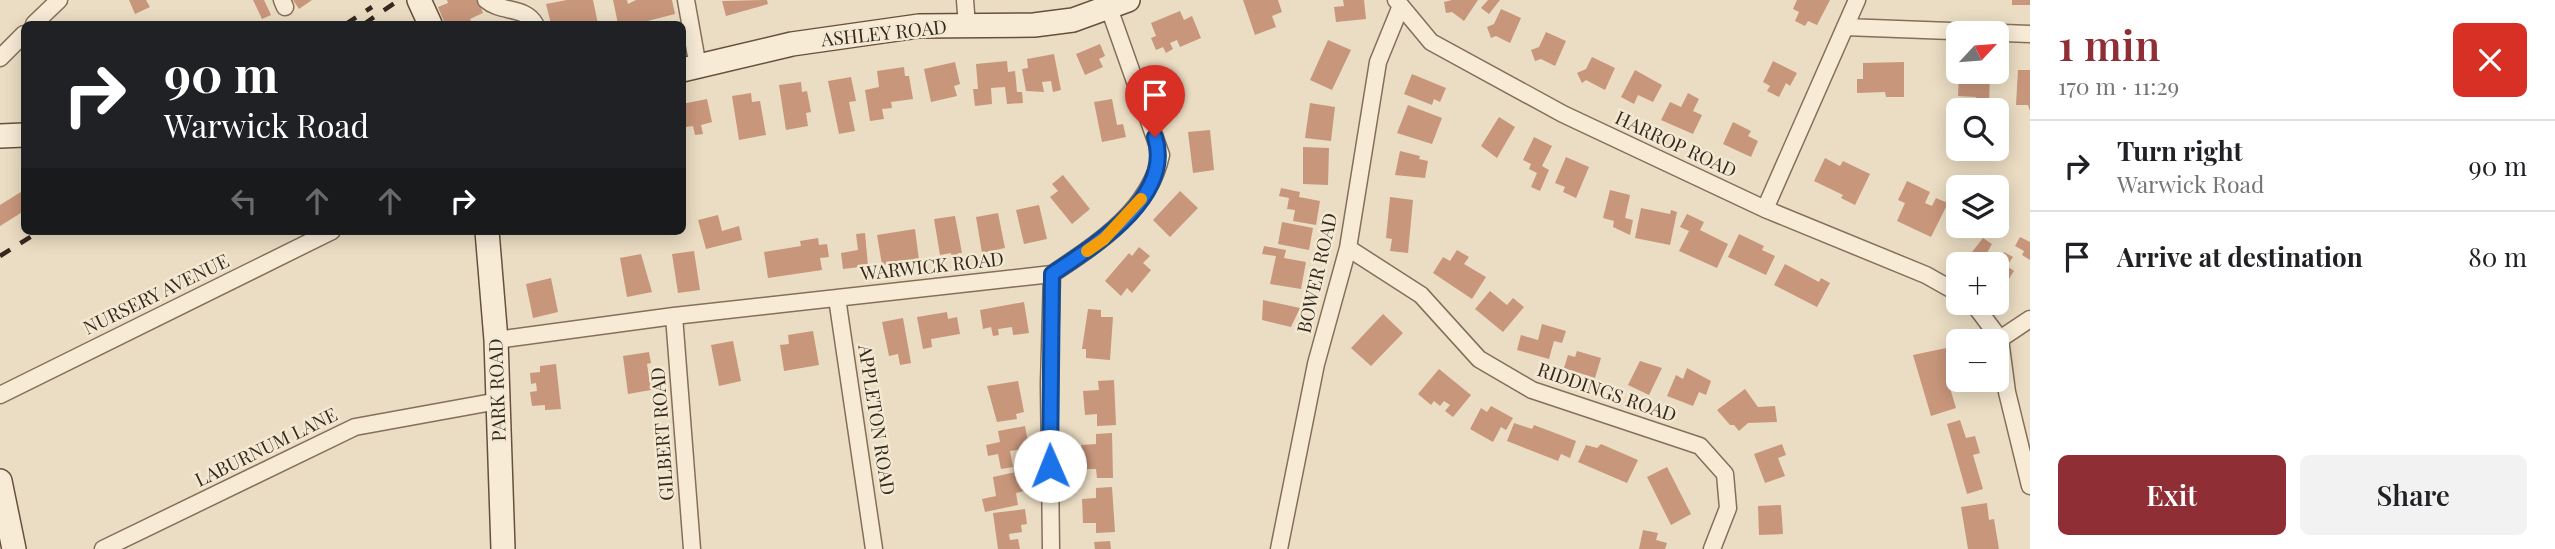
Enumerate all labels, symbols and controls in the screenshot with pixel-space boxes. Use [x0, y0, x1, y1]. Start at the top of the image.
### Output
street label: ASHLEY ROAD [819, 12, 948, 52]
text: 1 min [2058, 16, 2160, 72]
north arrow [1946, 21, 2009, 84]
map controls [1946, 21, 2009, 392]
button: close [2453, 23, 2527, 97]
text: 90 m [164, 40, 278, 105]
icon: right [49, 49, 140, 140]
pin [1125, 65, 1185, 137]
text: 170 m · 11:29 [2058, 70, 2179, 101]
icon: arrive [1136, 76, 1174, 114]
button: search [1946, 98, 2009, 161]
text: Warwick Road [164, 103, 369, 146]
street label: HARROP ROAD [1611, 104, 1741, 183]
text: Turn right [2117, 133, 2243, 168]
icon: right [2058, 147, 2096, 185]
text: 90 m [2469, 148, 2527, 183]
text: Warwick Road [2117, 168, 2264, 199]
button: layers [1946, 175, 2009, 238]
icon: left [225, 182, 263, 220]
icon: ahead [298, 182, 336, 220]
icon: ahead [371, 182, 409, 220]
icon: right [444, 182, 482, 220]
street label: BOWER ROAD [1290, 210, 1342, 335]
icon: arrive [2058, 238, 2096, 276]
text: Arrive at destination [2117, 239, 2363, 274]
text: 80 m [2468, 239, 2527, 274]
street label: WARWICK ROAD [858, 245, 1005, 286]
street label: NURSERY AVENUE [78, 247, 233, 340]
button: + [1946, 252, 2009, 315]
button: − [1946, 329, 2009, 392]
street label: PARK ROAD [481, 338, 511, 442]
street label: APPLETON ROAD [853, 342, 903, 497]
street label: RIDDINGS ROAD [1534, 355, 1680, 427]
street label: GILBERT ROAD [643, 366, 679, 502]
street label: LABURNUM LANE [190, 400, 341, 492]
position arrow [1013, 429, 1087, 503]
button: Exit [2058, 455, 2286, 535]
button: Share [2300, 455, 2527, 535]

